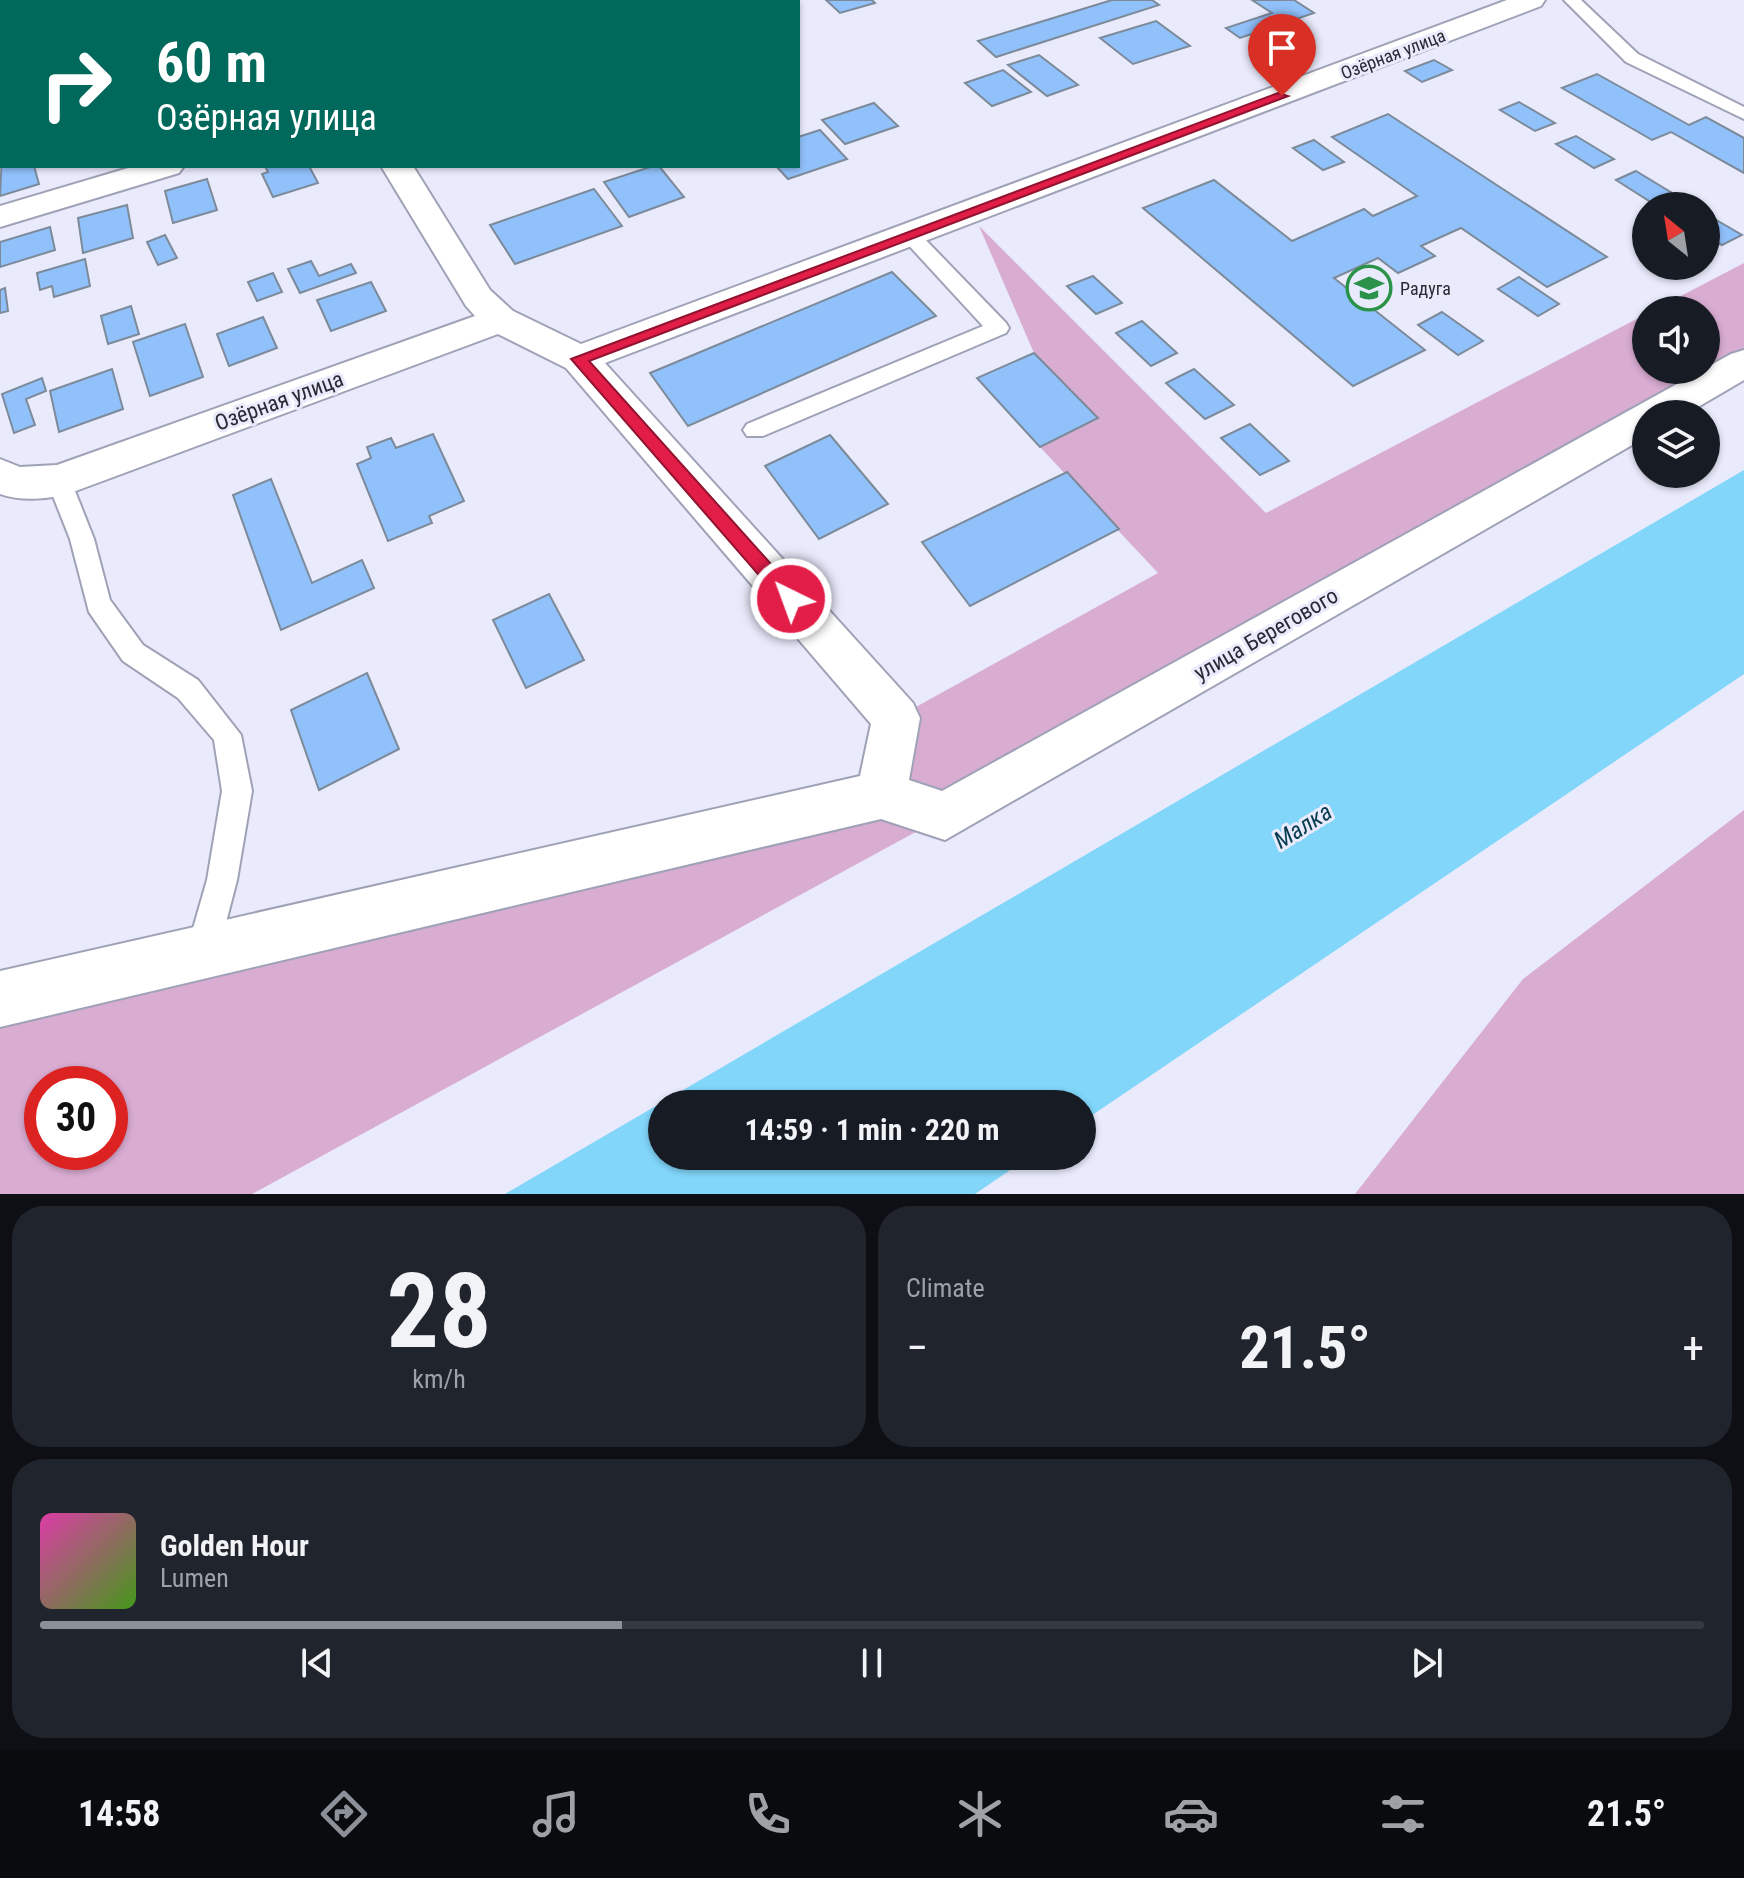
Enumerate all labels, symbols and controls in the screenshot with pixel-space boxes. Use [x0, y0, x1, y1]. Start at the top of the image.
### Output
pin [1248, 14.0, 1316, 96]
street label: Озёрная улица [1338, 24, 1448, 84]
icon: arrive [1260, 26, 1304, 70]
text: 60 m [156, 30, 267, 96]
icon: right [24, 32, 128, 136]
text: Озёрная улица [156, 97, 377, 139]
north arrow [1632, 192, 1720, 280]
map controls [1632, 192, 1720, 488]
school or university icon: Радуга [1345, 264, 1393, 312]
place label: Радуга [1400, 278, 1451, 299]
button: sound [1632, 296, 1720, 384]
street label: Озёрная улица [211, 366, 347, 436]
button: layers [1632, 400, 1720, 488]
position arrow [749, 557, 833, 641]
street label: улица Берегового [1190, 583, 1342, 685]
water label: Малка [1269, 797, 1337, 855]
speed limit sign: 30 [24, 1066, 128, 1170]
text: 14:59 · 1 min · 220 m [745, 1112, 999, 1147]
text: 28 [386, 1251, 492, 1372]
text: Climate [906, 1273, 985, 1303]
text: 21.5° [1239, 1312, 1371, 1383]
text: − [906, 1322, 928, 1374]
text: + [1682, 1322, 1704, 1374]
text: km/h [412, 1364, 466, 1394]
text: Golden Hour [160, 1528, 309, 1563]
text: Lumen [160, 1563, 229, 1593]
icon: previous [295, 1641, 339, 1685]
icon: pause [850, 1641, 894, 1685]
icon: next [1405, 1641, 1449, 1685]
icon: directions [316, 1786, 372, 1842]
icon: music [528, 1786, 584, 1842]
icon: phone [740, 1786, 796, 1842]
icon: climate [952, 1786, 1008, 1842]
icon: car [1163, 1786, 1219, 1842]
icon: filters [1375, 1786, 1431, 1842]
text: 14:58 [78, 1793, 161, 1835]
text: 21.5° [1587, 1793, 1666, 1835]

